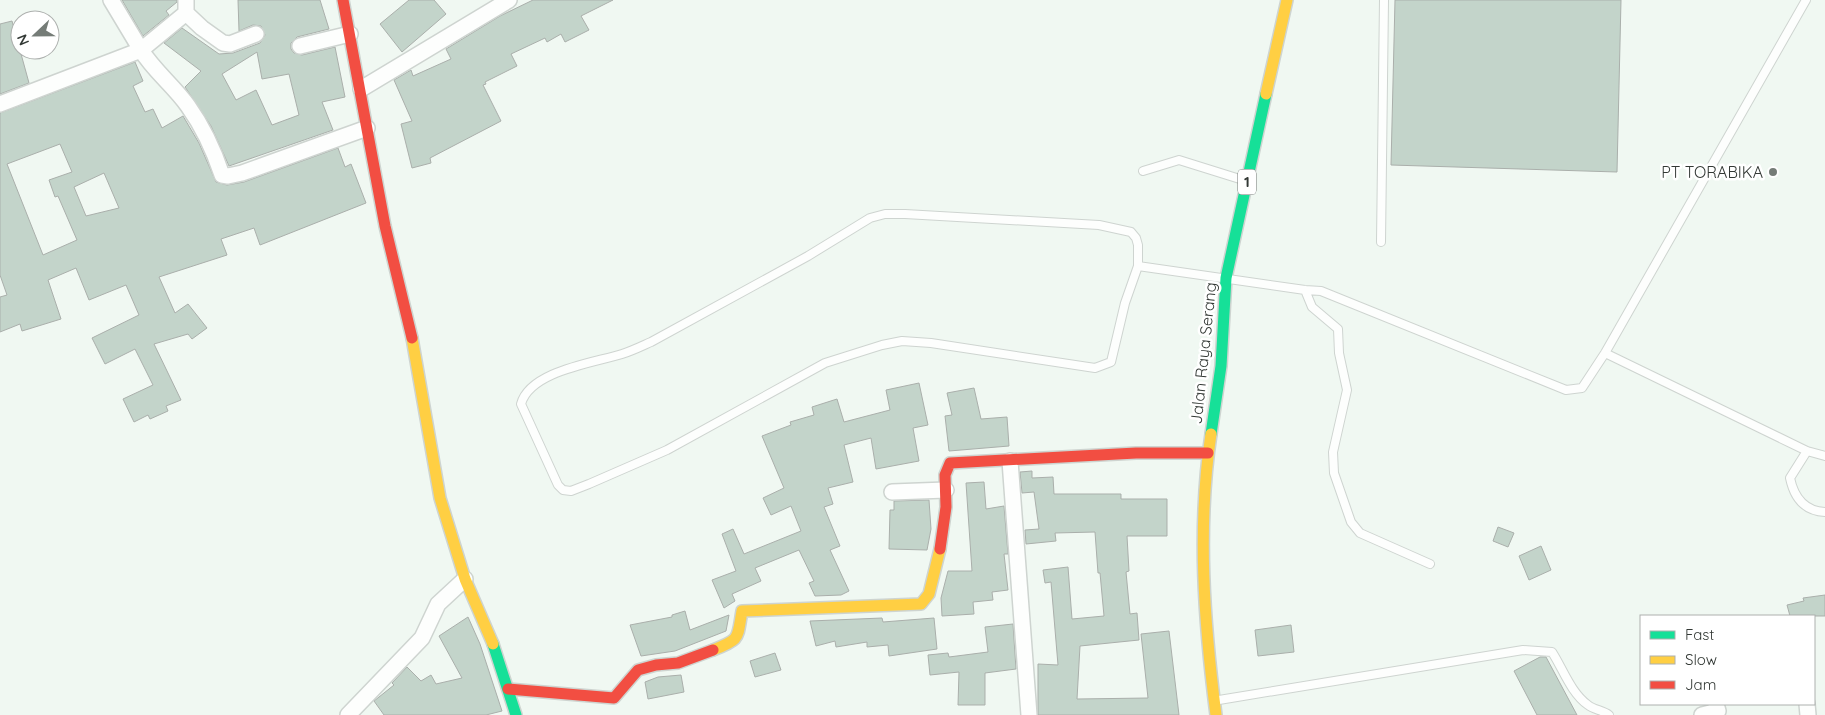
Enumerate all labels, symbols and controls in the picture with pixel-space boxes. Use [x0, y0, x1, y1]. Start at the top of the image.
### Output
north arrow [10, 10, 60, 60]
text: N [13, 32, 33, 48]
place label: PT TORABIKA [1661, 162, 1763, 182]
marker: PT TORABIKA [1767, 166, 1779, 178]
road number: 1 [1238, 170, 1256, 194]
street label: Jalan Raya Serang [1186, 281, 1220, 425]
legend [1640, 615, 1815, 705]
text: Fast [1685, 625, 1714, 644]
text: Slow [1685, 650, 1717, 669]
text: Jam [1685, 675, 1716, 694]

